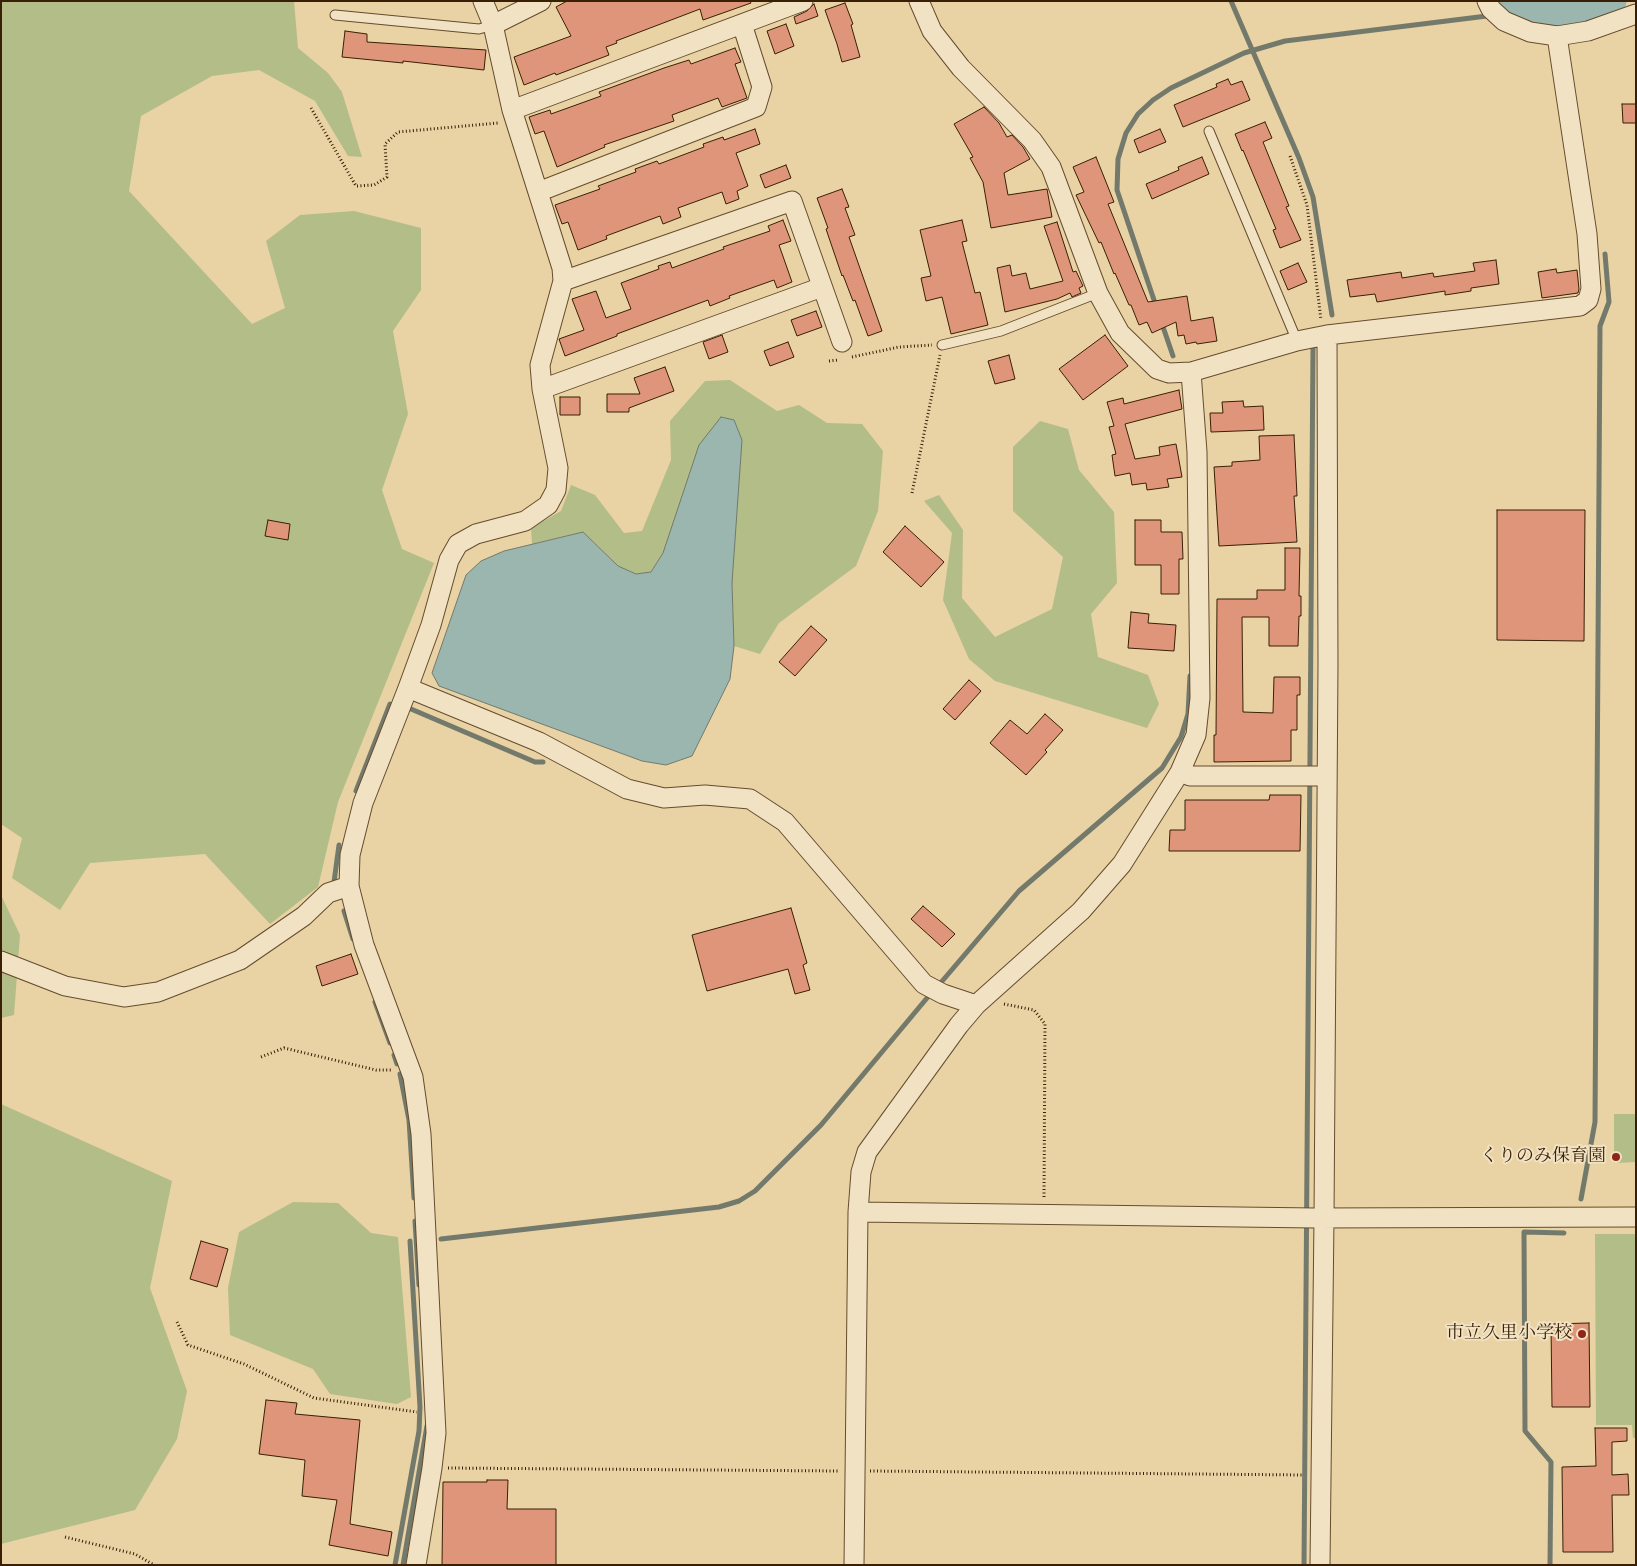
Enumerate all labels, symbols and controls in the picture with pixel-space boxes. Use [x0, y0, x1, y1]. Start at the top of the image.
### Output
place label: くりのみ保育園 [1480, 1146, 1606, 1168]
marker: くりのみ保育園 [1610, 1151, 1622, 1163]
place label: 市立久里小学校 [1446, 1323, 1572, 1345]
marker: 市立久里小学校 [1576, 1328, 1588, 1340]

